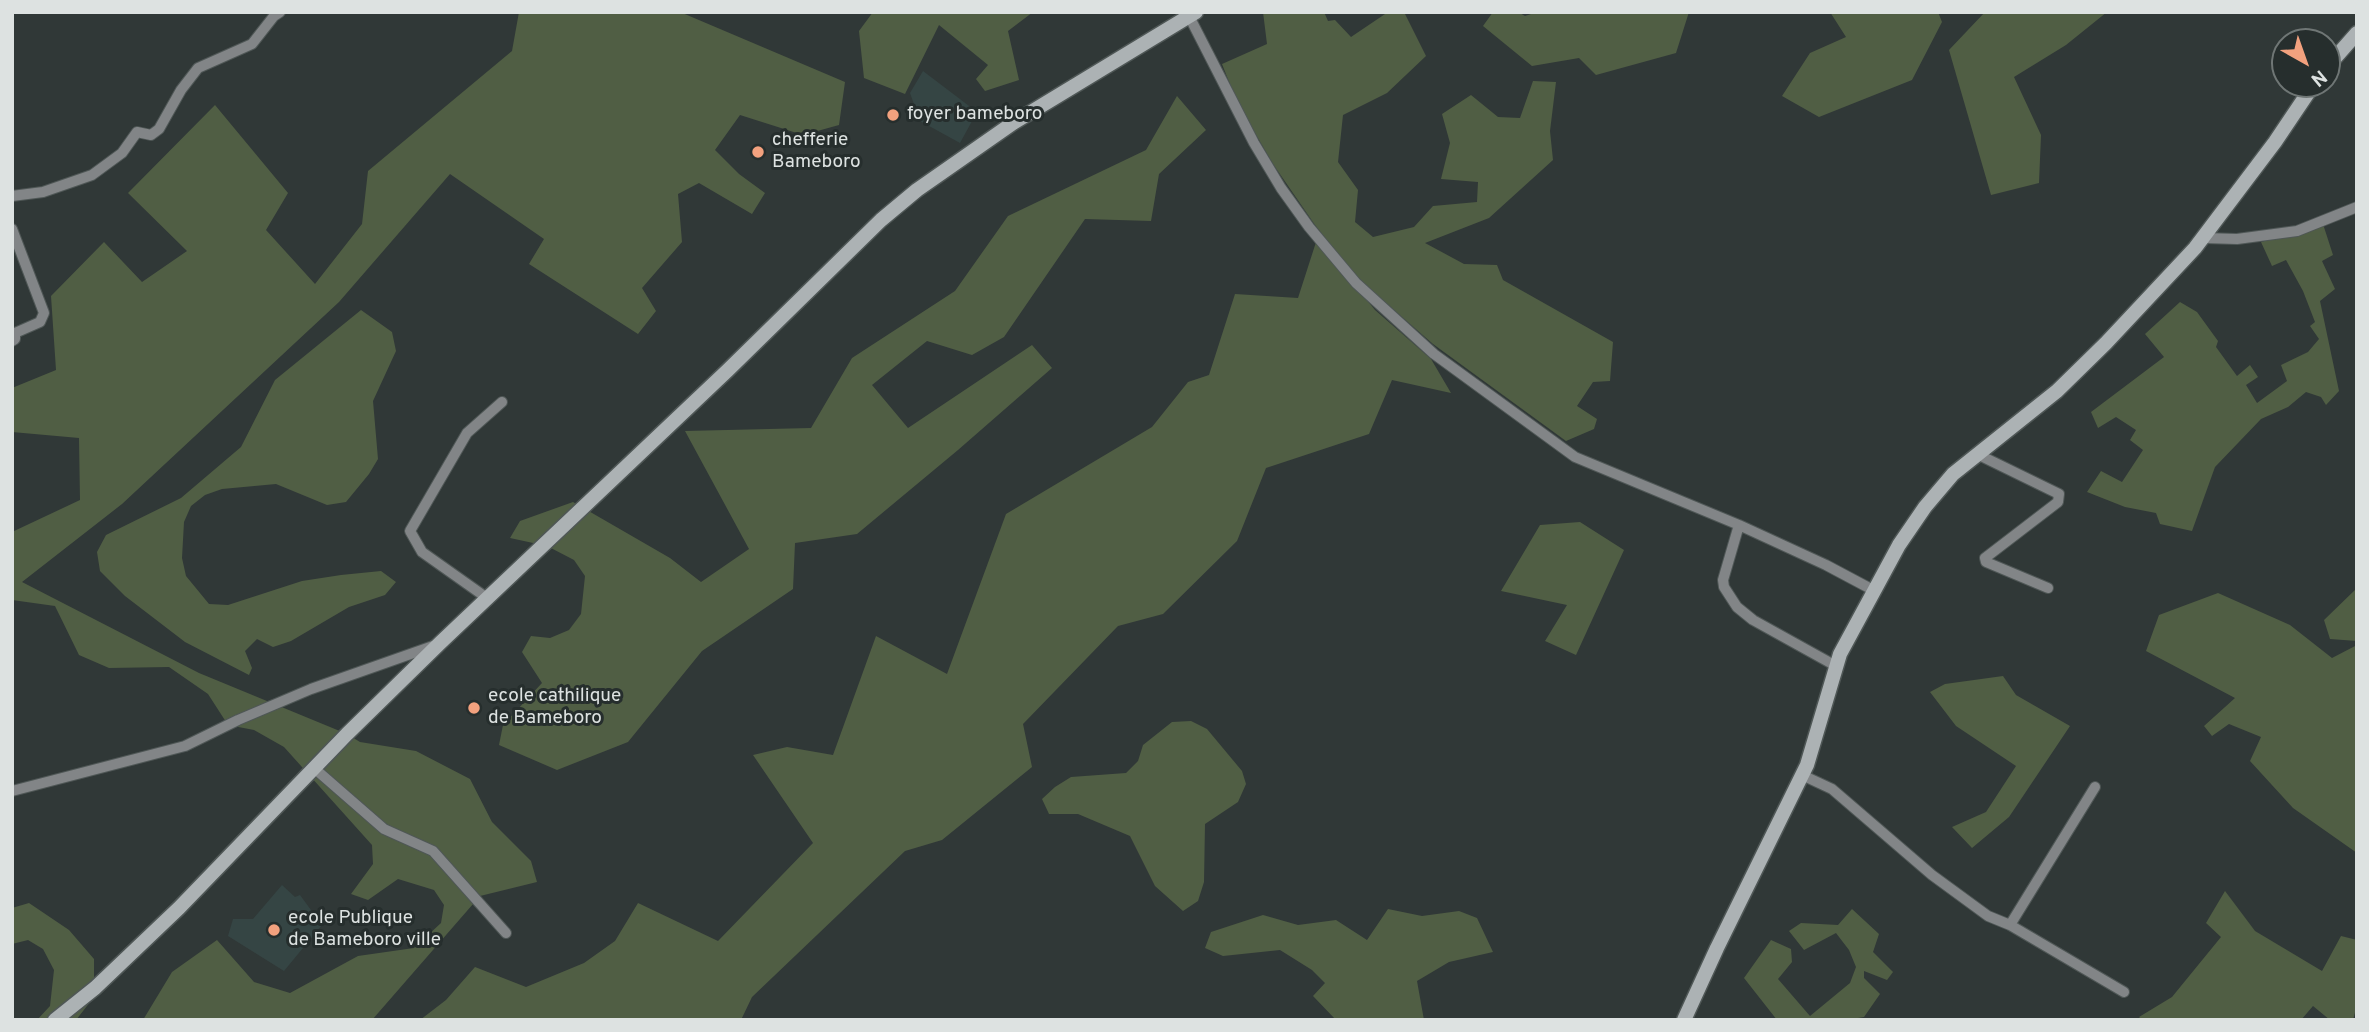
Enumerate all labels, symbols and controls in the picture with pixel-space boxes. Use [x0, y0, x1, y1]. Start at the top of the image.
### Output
north arrow [2271, 28, 2341, 98]
text: N [2305, 64, 2331, 91]
place label: foyer bameboro [907, 104, 1042, 126]
marker: foyer bameboro [885, 107, 901, 123]
place label: chefferie Bameboro [772, 130, 860, 174]
marker: chefferie Bameboro [750, 144, 766, 160]
place label: ecole cathilique de Bameboro [488, 686, 621, 730]
marker: ecole cathilique de Bameboro [466, 700, 482, 716]
place label: ecole Publique de Bameboro ville [288, 908, 441, 952]
marker: ecole Publique de Bameboro ville [266, 922, 282, 938]

